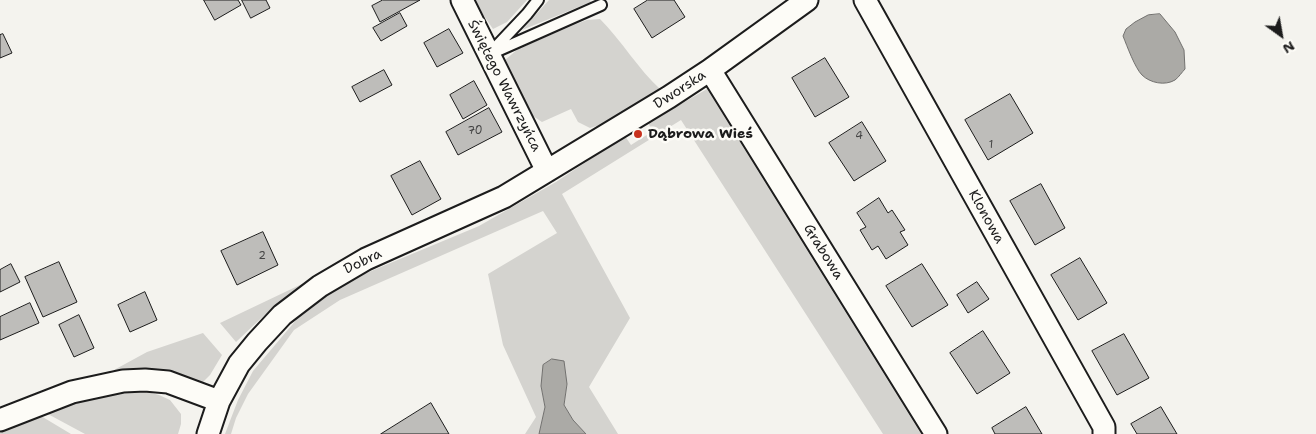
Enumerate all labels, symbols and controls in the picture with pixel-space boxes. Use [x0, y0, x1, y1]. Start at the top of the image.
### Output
north arrow [1256, 10, 1306, 60]
street label: Świętego Wawrzyńca [464, 17, 544, 155]
text: N [1279, 37, 1298, 58]
street label: Dworska [651, 67, 709, 113]
house number: 70 [467, 124, 483, 138]
place label: Dąbrowa Wieś [648, 126, 753, 142]
marker: Dąbrowa Wieś [632, 128, 644, 140]
house number: 4 [855, 129, 863, 143]
house number: 1 [989, 138, 993, 152]
street label: Klonowa [964, 187, 1008, 247]
street label: Grabowa [799, 221, 847, 283]
street label: Dobra [341, 246, 385, 278]
house number: 2 [258, 249, 266, 263]

